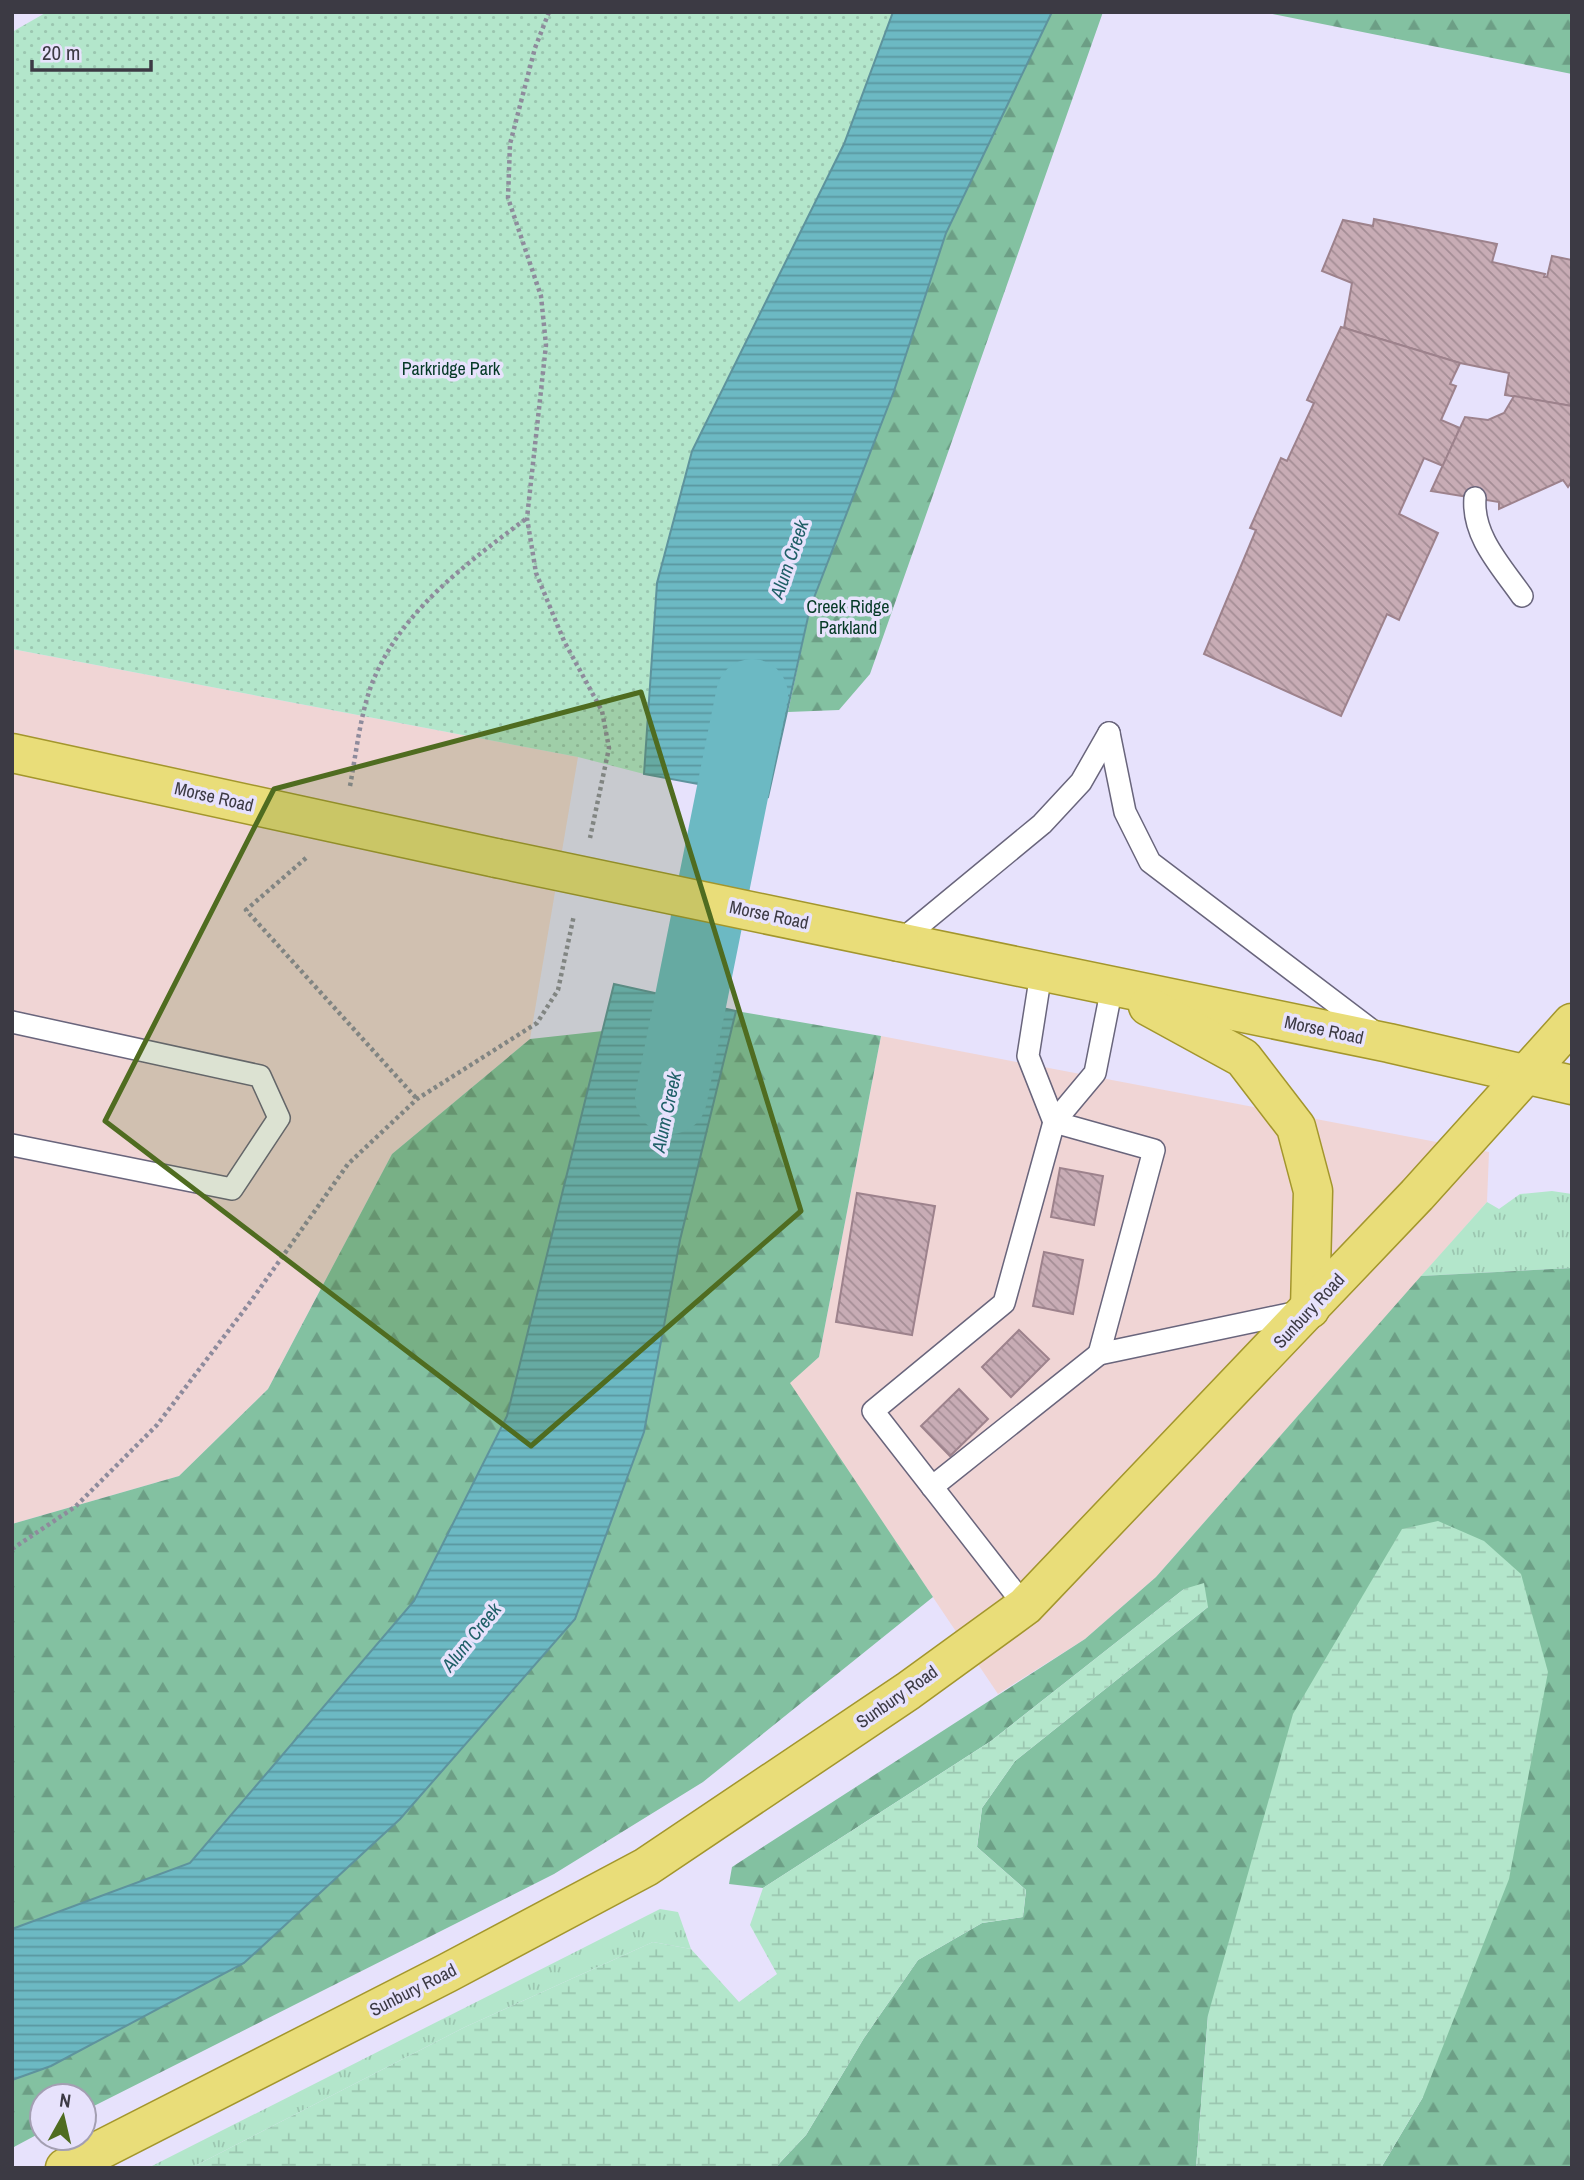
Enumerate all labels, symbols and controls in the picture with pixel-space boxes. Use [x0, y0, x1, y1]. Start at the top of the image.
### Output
scale bar [32, 28, 150, 72]
text: 20 m [42, 38, 80, 67]
park label: Parkridge Park [402, 356, 501, 381]
water label: Alum Creek [763, 515, 815, 603]
park label: Creek Ridge Parkland [807, 594, 889, 640]
street label: Morse Road [172, 775, 256, 818]
street label: Morse Road [727, 894, 811, 935]
street label: Morse Road [1282, 1009, 1366, 1050]
water label: Alum Creek [645, 1068, 687, 1155]
street label: Sunbury Road [1267, 1268, 1350, 1354]
water label: Alum Creek [435, 1596, 507, 1678]
street label: Sunbury Road [851, 1659, 943, 1734]
street label: Sunbury Road [365, 1957, 460, 2022]
north arrow [28, 2082, 98, 2152]
text: N [58, 2087, 73, 2114]

